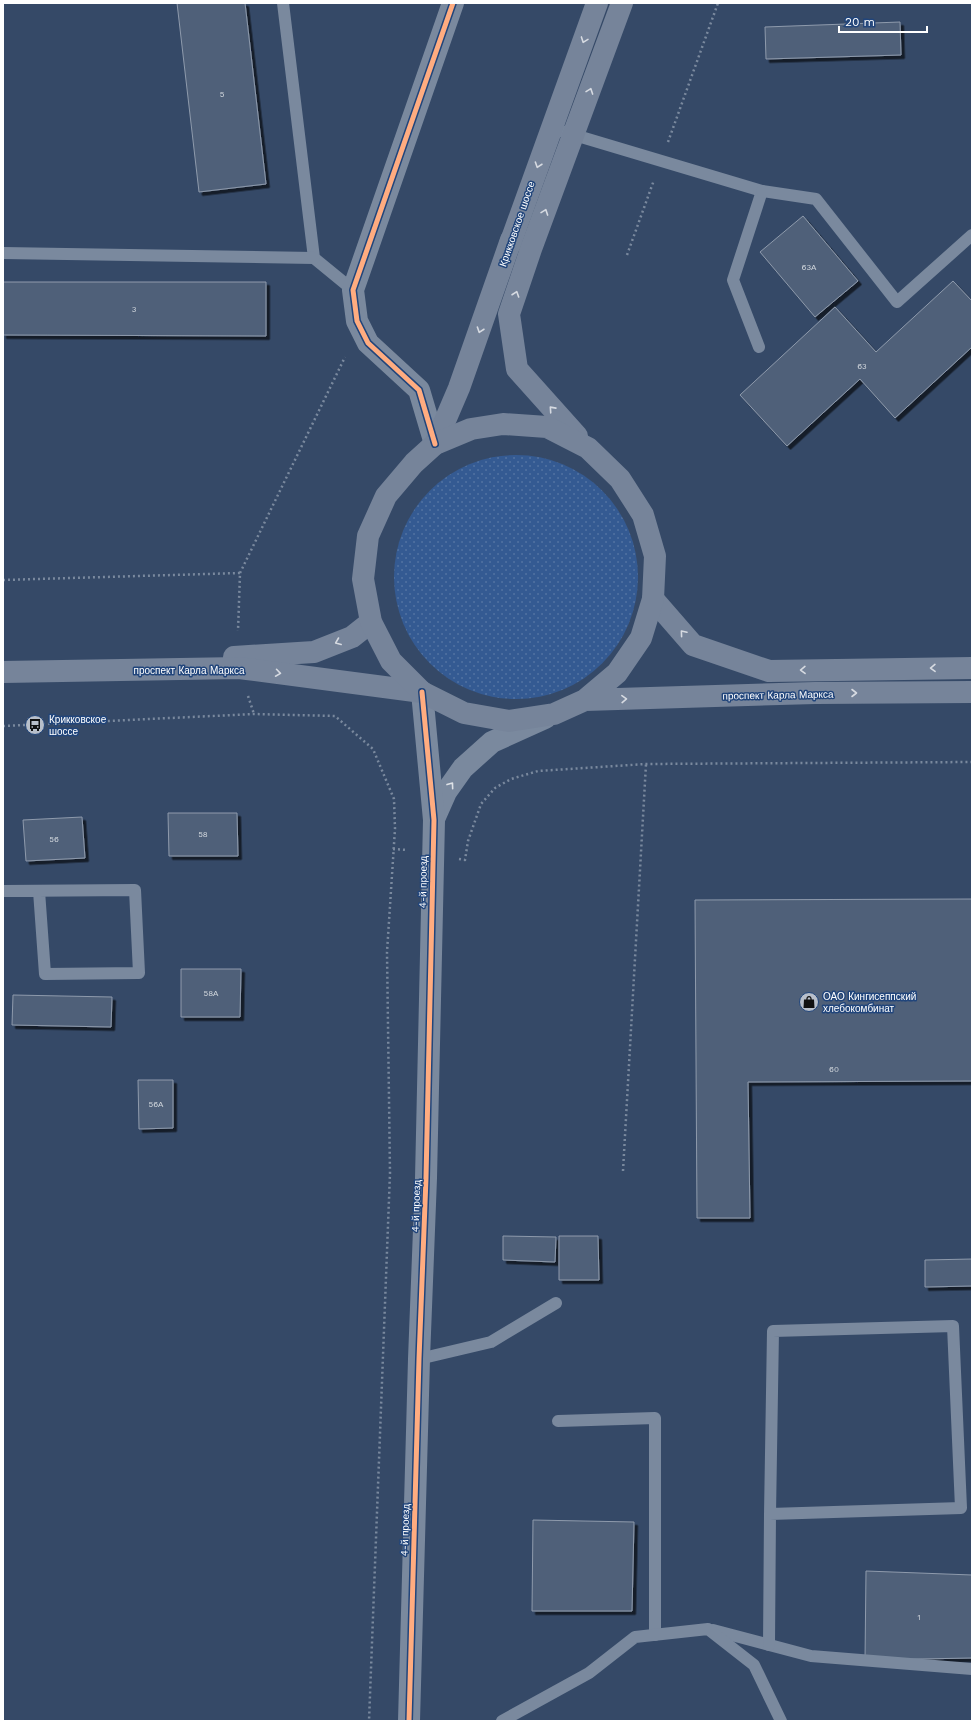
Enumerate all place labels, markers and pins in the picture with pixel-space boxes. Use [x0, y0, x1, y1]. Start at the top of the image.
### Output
bus stop icon: Крикковское шоссе [24, 714, 46, 736]
place label: Крикковское шоссе [49, 714, 107, 737]
shop icon: ОАО Кингисеппский хлебокомбинат [798, 991, 820, 1013]
place label: ОАО Кингисеппский хлебокомбинат [823, 991, 916, 1014]

